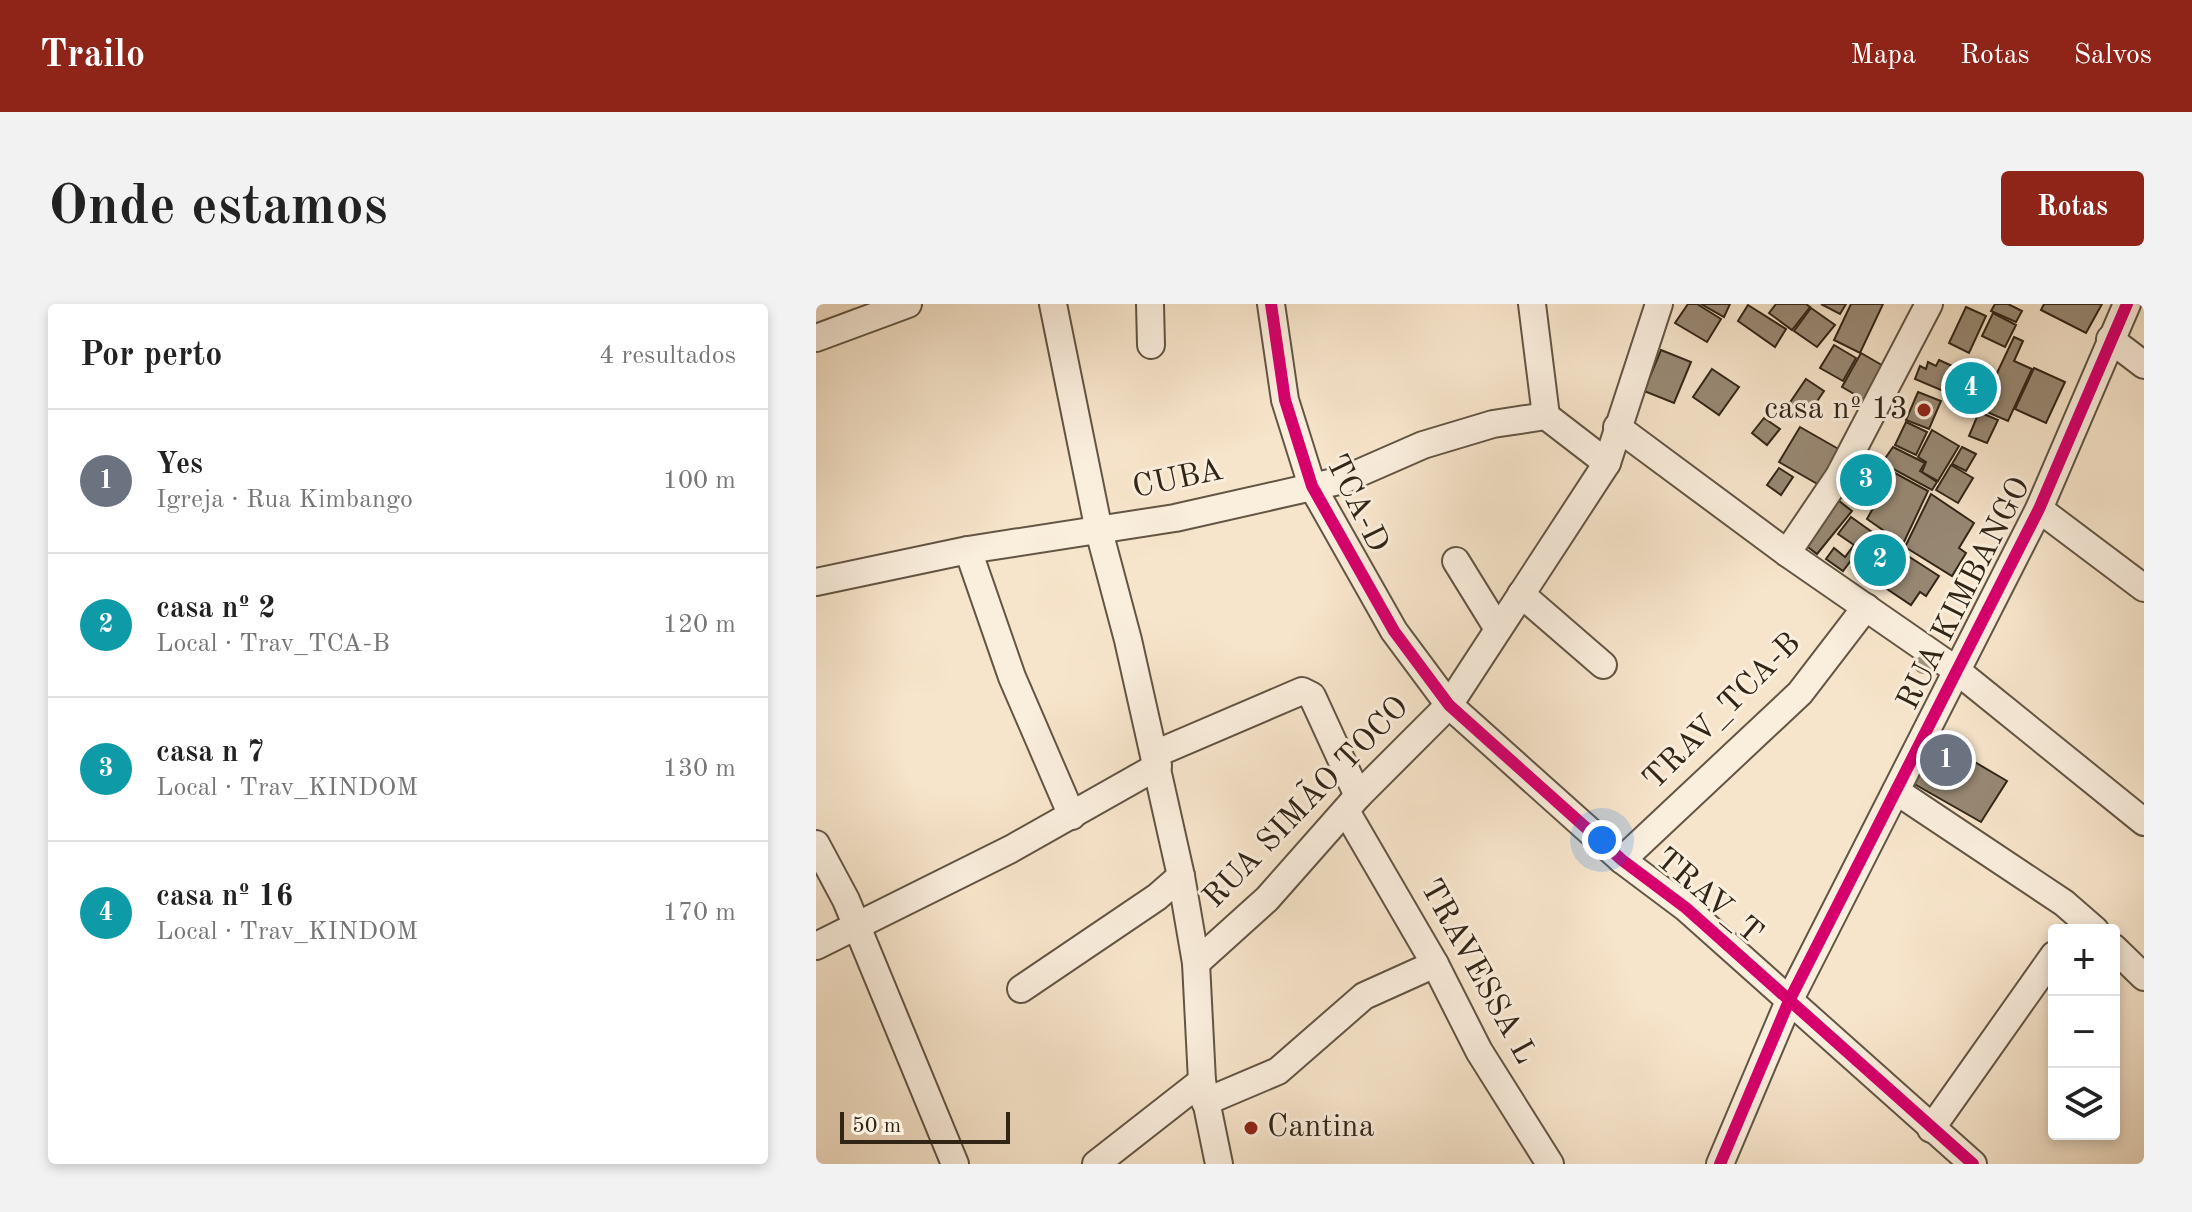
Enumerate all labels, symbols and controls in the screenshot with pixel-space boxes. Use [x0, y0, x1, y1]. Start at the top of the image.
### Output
text: Trailo [40, 37, 145, 75]
text: Mapa [1850, 42, 1916, 70]
text: Rotas [1960, 42, 2030, 70]
text: Salvos [2074, 42, 2152, 70]
button: Rotas [2001, 171, 2144, 246]
text: Onde estamos [48, 180, 388, 236]
text: Por perto [80, 339, 222, 373]
text: 4 resultados [599, 343, 736, 369]
pin: 4 [1945, 358, 1997, 418]
place label: casa nº 13 [1764, 394, 1908, 426]
marker: casa nº 13 [1915, 401, 1933, 419]
text: Yes [156, 450, 203, 480]
street label: TCA-D [1319, 450, 1393, 558]
pin: 3 [1840, 450, 1892, 510]
street label: CUBA [1130, 455, 1226, 505]
text: 1 [98, 468, 114, 494]
text: 100 m [663, 468, 736, 494]
street label: RUA KIMBANGO [1893, 473, 2037, 715]
text: Igreja · Rua Kimbango [156, 487, 413, 513]
pin: 2 [1854, 530, 1906, 590]
text: casa nº 2 [156, 594, 276, 624]
text: 2 [98, 612, 114, 638]
text: 120 m [663, 612, 736, 638]
street label: TRAV_TCA-B [1638, 627, 1808, 797]
text: Local · Trav_TCA-B [156, 631, 390, 657]
street label: RUA SIMÃO TOCO [1194, 687, 1416, 915]
pin: 1 [1920, 730, 1972, 790]
text: casa n 7 [156, 738, 264, 768]
text: 3 [98, 756, 114, 782]
text: 130 m [663, 756, 736, 782]
text: Local · Trav_KINDOM [156, 775, 418, 801]
your location [1582, 820, 1622, 860]
street label: TRAV_T [1648, 843, 1768, 951]
street label: TRAVESSA L [1413, 874, 1541, 1070]
text: casa nº 16 [156, 882, 293, 912]
text: 4 [98, 900, 114, 926]
text: 170 m [663, 900, 736, 926]
text: Local · Trav_KINDOM [156, 919, 418, 945]
map controls [2048, 924, 2120, 1140]
button: + [2048, 924, 2120, 996]
button: − [2048, 996, 2120, 1068]
button: layers [2048, 1068, 2120, 1140]
scale bar [840, 1108, 1010, 1144]
place label: Cantina [1267, 1112, 1375, 1144]
text: 50 m [852, 1115, 901, 1137]
marker: Cantina [1242, 1119, 1260, 1137]

